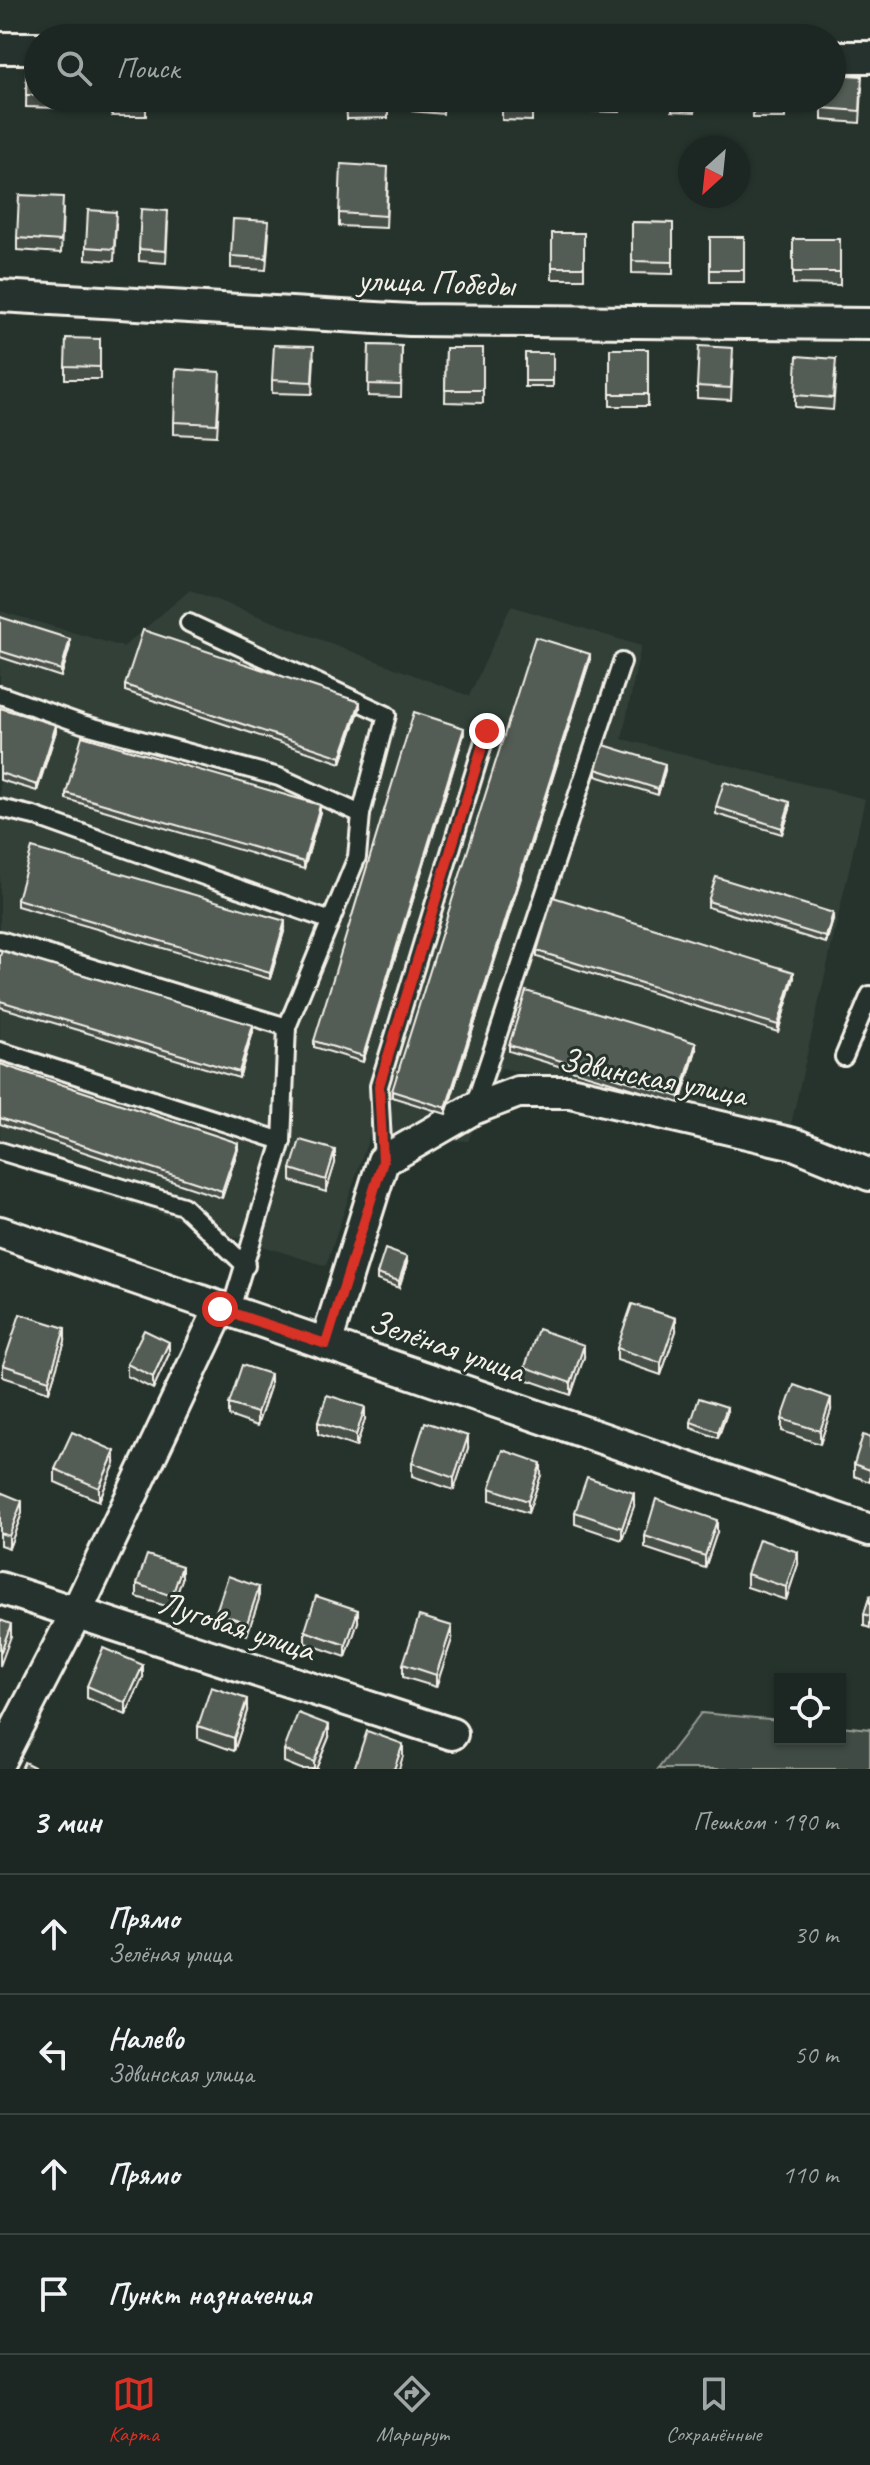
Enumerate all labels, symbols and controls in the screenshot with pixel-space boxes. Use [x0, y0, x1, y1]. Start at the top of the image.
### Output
search box [24, 24, 846, 112]
icon: search [52, 46, 96, 90]
text: Поиск [116, 49, 179, 87]
north arrow [678, 136, 750, 208]
street label: улица Победы [355, 257, 518, 306]
route end [469, 713, 505, 749]
street label: Здвинская улица [555, 1037, 753, 1116]
route start [202, 1291, 238, 1327]
street label: Зелёная улица [363, 1299, 532, 1393]
street label: Луговая улица [153, 1580, 322, 1672]
map controls [774, 1673, 846, 1745]
button: locate [774, 1673, 846, 1745]
text: 3 мин [32, 1800, 101, 1843]
text: Пешком · 190 m [693, 1805, 838, 1838]
text: Прямо [108, 1899, 179, 1937]
icon: ahead [32, 1912, 76, 1956]
text: 30 m [794, 1918, 838, 1951]
text: Зелёная улица [108, 1937, 232, 1970]
text: Налево [108, 2019, 184, 2057]
icon: left [32, 2032, 76, 2076]
text: 50 m [794, 2038, 838, 2071]
text: Здвинская улица [108, 2057, 254, 2090]
icon: ahead [32, 2152, 76, 2196]
text: Прямо [108, 2155, 179, 2193]
text: 110 m [782, 2158, 838, 2191]
icon: arrive [32, 2272, 76, 2316]
text: Пункт назначения [108, 2275, 311, 2313]
tab: Карта [109, 2372, 159, 2448]
tab: Маршрут [376, 2372, 449, 2448]
tab: Сохранённые [666, 2372, 761, 2448]

